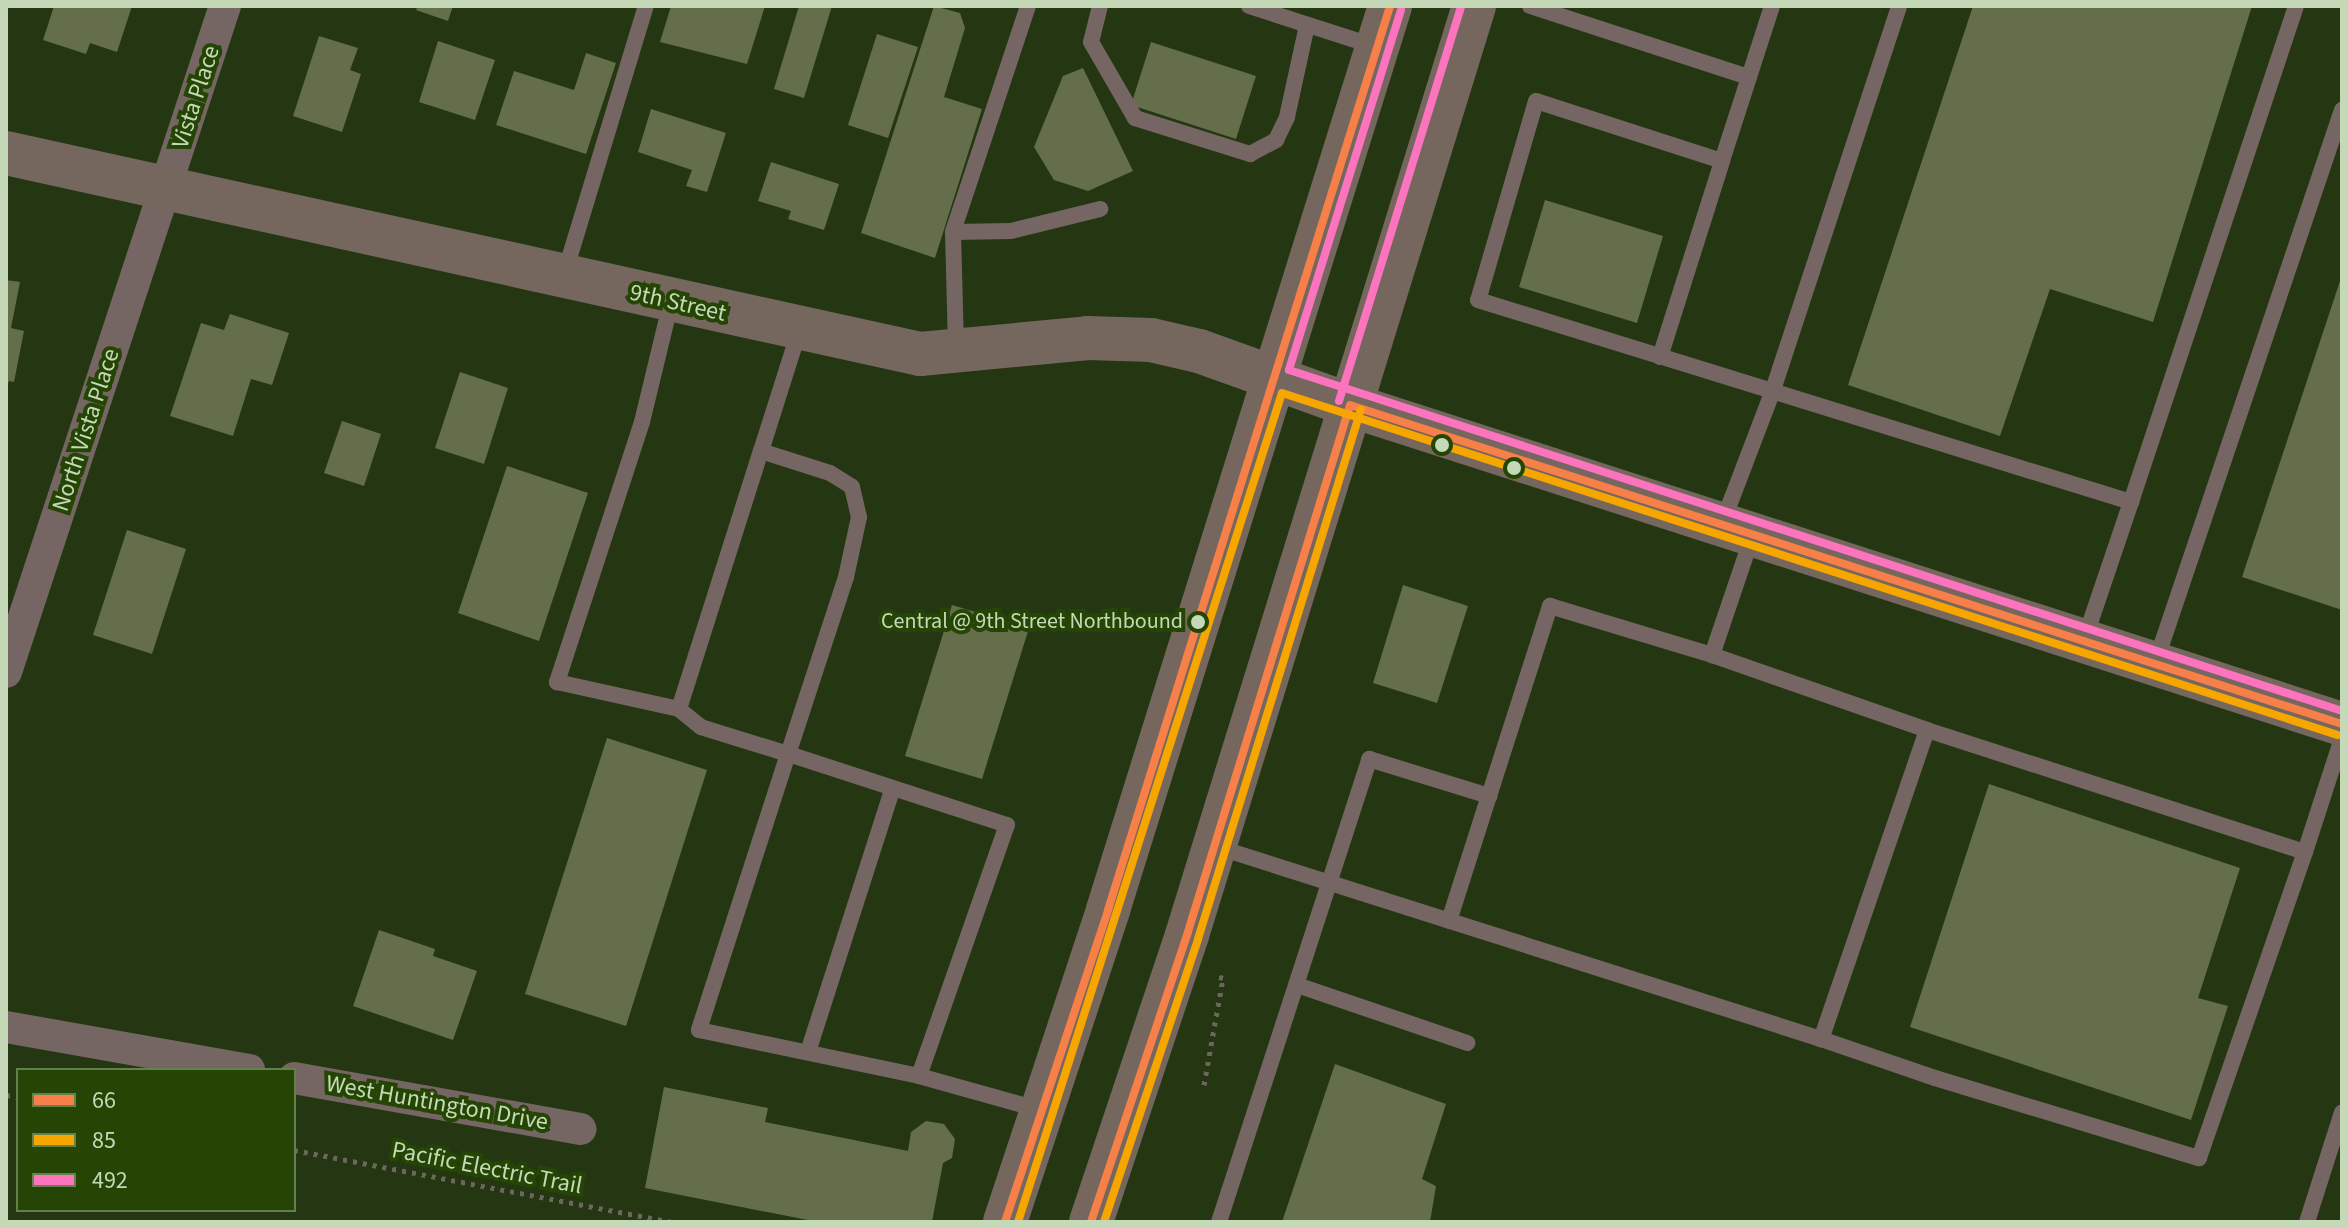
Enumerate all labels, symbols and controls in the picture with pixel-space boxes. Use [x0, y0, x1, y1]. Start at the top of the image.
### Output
street label: Vista Place [166, 42, 226, 152]
street label: 9th Street [627, 278, 729, 328]
street label: North Vista Place [46, 345, 126, 515]
unlabelled marker [1434, 437, 1450, 453]
unlabelled marker [1506, 460, 1522, 476]
place label: Central @ 9th Street Northbound [881, 609, 1183, 635]
marker: Central @ 9th Street Northbound [1190, 614, 1206, 630]
legend [16, 1068, 296, 1212]
street label: West Huntington Drive [324, 1069, 550, 1137]
text: 66 [92, 1083, 116, 1118]
text: 85 [92, 1123, 116, 1158]
street label: Pacific Electric Trail [389, 1135, 585, 1201]
text: 492 [92, 1163, 128, 1198]

